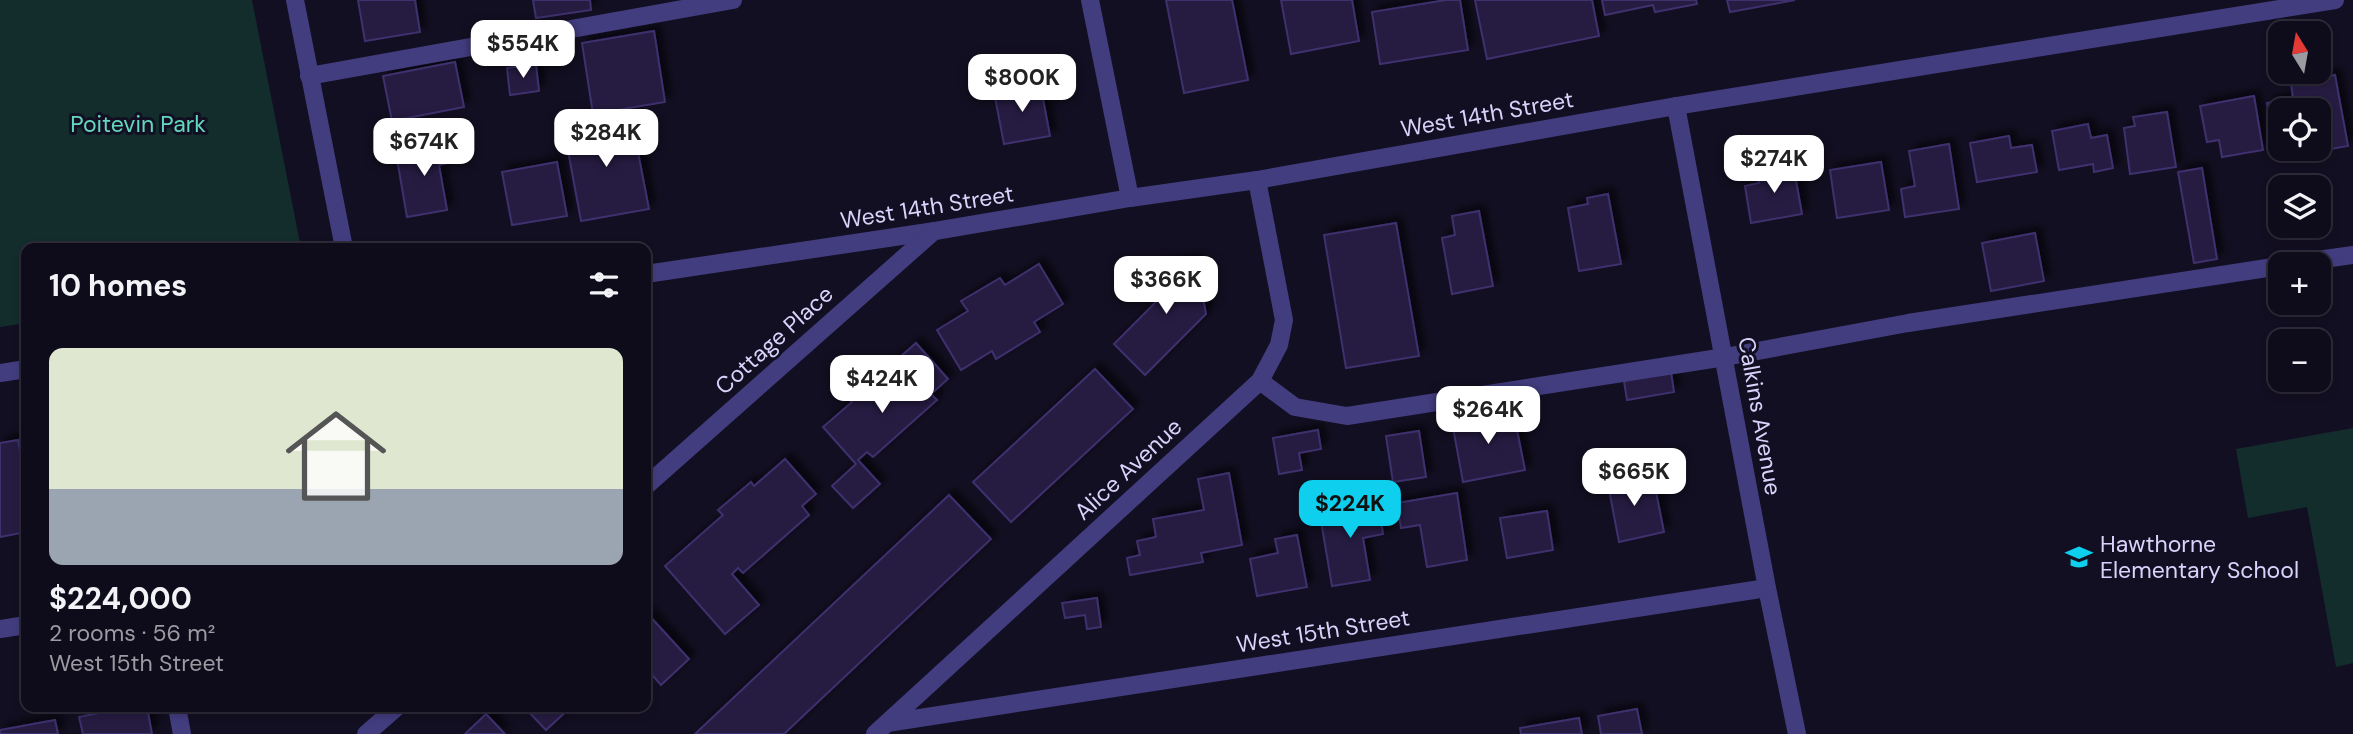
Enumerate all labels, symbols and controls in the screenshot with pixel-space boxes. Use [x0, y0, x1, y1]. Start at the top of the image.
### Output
pin: $554K [474, 20, 572, 80]
north arrow [2268, 21, 2331, 84]
map controls [2268, 21, 2331, 392]
text: $554K [487, 28, 559, 58]
pin: $800K [973, 54, 1071, 114]
text: $800K [984, 62, 1060, 92]
street label: West 14th Street [1398, 84, 1576, 144]
button: locate [2268, 98, 2331, 161]
park label: Poitevin Park [70, 109, 206, 139]
pin: $284K [557, 110, 655, 169]
text: $284K [570, 117, 642, 147]
pin: $674K [375, 118, 473, 178]
text: $674K [389, 126, 459, 156]
pin: $274K [1725, 136, 1823, 195]
text: $274K [1740, 143, 1808, 173]
button: layers [2268, 175, 2331, 238]
street label: West 14th Street [838, 178, 1016, 236]
button: + [2268, 252, 2331, 315]
pin: $366K [1117, 256, 1215, 316]
text: $366K [1130, 264, 1202, 294]
text: 10 homes [49, 266, 187, 305]
icon: filters [585, 266, 623, 304]
street label: Cottage Place [709, 279, 839, 401]
button: − [2268, 329, 2331, 392]
street label: Calkins Avenue [1731, 334, 1789, 498]
pin: $424K [833, 356, 931, 415]
text: $424K [846, 363, 918, 393]
pin: $264K [1439, 386, 1537, 446]
icon: home [273, 393, 399, 519]
text: $264K [1452, 394, 1524, 424]
street label: Alice Avenue [1068, 412, 1188, 526]
pin: $665K [1585, 448, 1683, 508]
text: $665K [1598, 456, 1670, 486]
pin: $224K [1301, 480, 1399, 540]
text: $224K [1315, 488, 1385, 518]
place label: Hawthorne Elementary School [2100, 529, 2299, 585]
school or university icon: Hawthorne Elementary School [2064, 542, 2094, 572]
text: $224,000 [49, 579, 192, 618]
street label: West 15th Street [1234, 602, 1412, 660]
text: 2 rooms · 56 m² [49, 618, 215, 648]
text: West 15th Street [49, 648, 224, 678]

